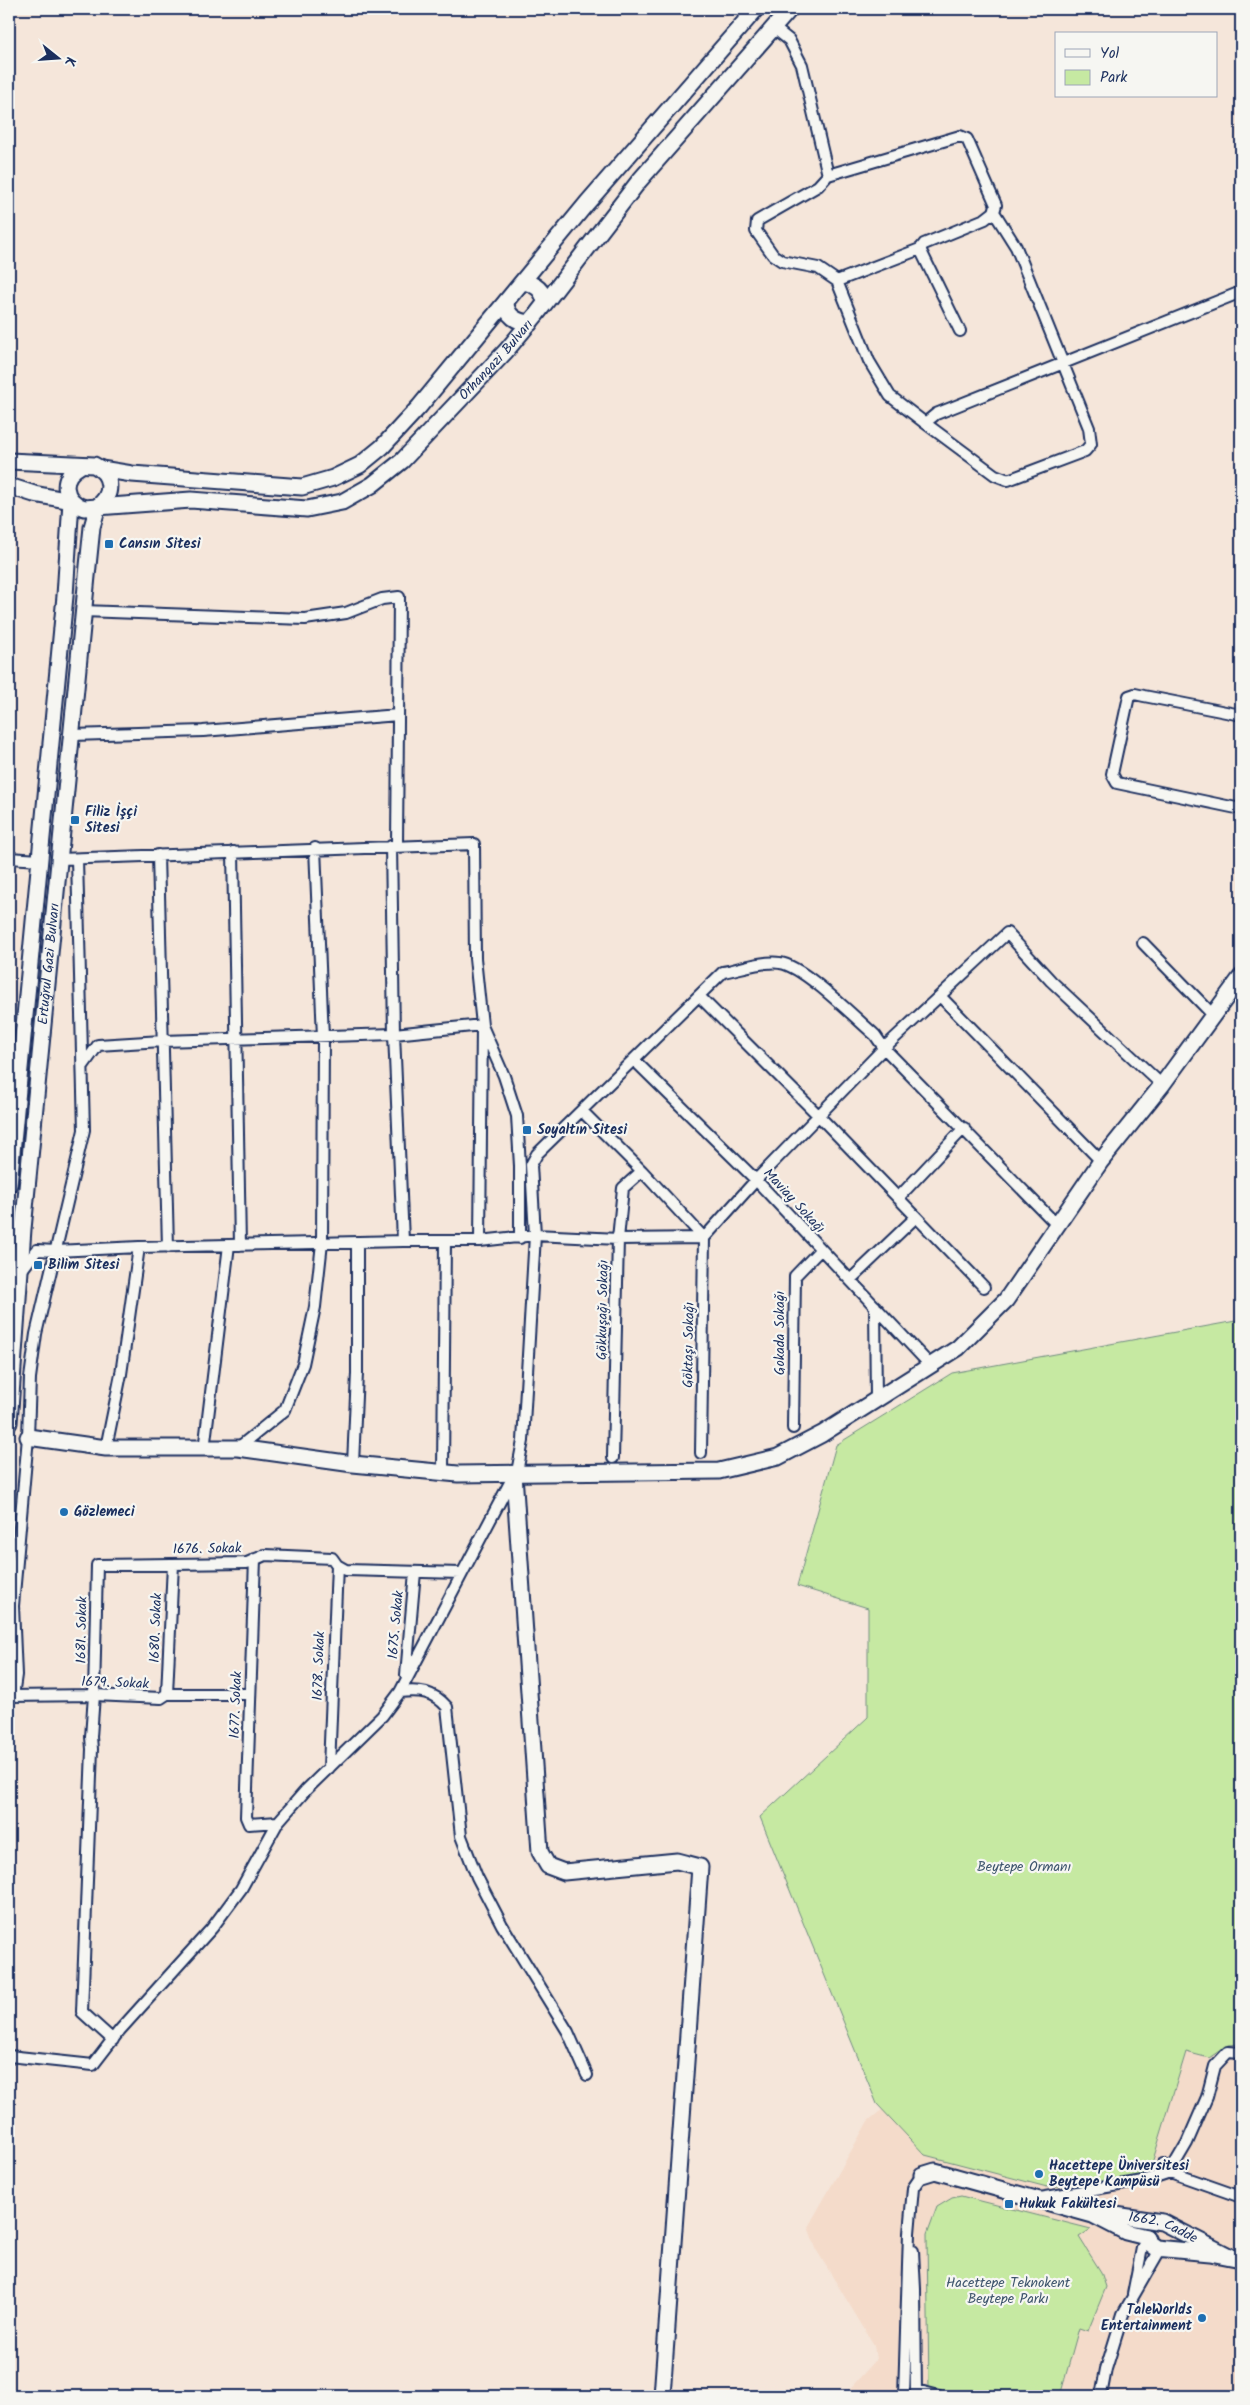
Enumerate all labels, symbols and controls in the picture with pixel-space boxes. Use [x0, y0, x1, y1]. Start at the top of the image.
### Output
north arrow [32, 32, 82, 82]
legend [1055, 32, 1218, 98]
text: Yol [1100, 42, 1119, 66]
text: K [58, 54, 81, 69]
text: Park [1100, 66, 1128, 90]
street label: Orhangazi Bulvarı [454, 314, 539, 406]
place label: Cansın Sitesi [119, 533, 201, 555]
marker: Cansın Sitesi [103, 538, 115, 550]
place label: Filiz İşçi Sitesi [85, 801, 137, 839]
marker: Filiz İşçi Sitesi [69, 814, 81, 826]
street label: Ertuğrul Gazi Bulvarı [32, 902, 66, 1026]
place label: Soyaltın Sitesi [537, 1119, 627, 1141]
marker: Soyaltın Sitesi [521, 1124, 533, 1136]
street label: Maviay Sokağı [758, 1163, 831, 1239]
place label: Bilim Sitesi [48, 1254, 120, 1276]
marker: Bilim Sitesi [32, 1259, 44, 1271]
street label: Gökkuşağı Sokağı [591, 1259, 615, 1360]
street label: Gokada Sokağı [769, 1290, 791, 1375]
street label: Göktaşı Sokağı [677, 1302, 701, 1388]
place label: Gözlemeci [74, 1501, 135, 1523]
marker: Gözlemeci [58, 1506, 70, 1518]
street label: 1676. Sokak [172, 1537, 242, 1561]
street label: 1675. Sokak [382, 1589, 410, 1660]
street label: 1680. Sokak [144, 1592, 168, 1663]
street label: 1681. Sokak [70, 1596, 94, 1664]
street label: 1678. Sokak [307, 1630, 331, 1701]
street label: 1677. Sokak [224, 1670, 248, 1739]
street label: 1679. Sokak [81, 1671, 150, 1695]
park label: Beytepe Ormanı [977, 1856, 1071, 1878]
place label: Hacettepe Üniversitesi Beytepe Kampüsü [1049, 2155, 1189, 2193]
marker: Hacettepe Üniversitesi Beytepe Kampüsü [1033, 2168, 1045, 2180]
place label: Hukuk Fakültesi [1019, 2193, 1117, 2215]
marker: Hukuk Fakültesi [1003, 2198, 1015, 2210]
street label: 1662. Cadde [1127, 2206, 1202, 2250]
park label: Hacettepe Teknokent Beytepe Parkı [946, 2272, 1071, 2310]
place label: TaleWorlds Entertainment [1101, 2299, 1193, 2337]
marker: TaleWorlds Entertainment [1196, 2312, 1208, 2324]

